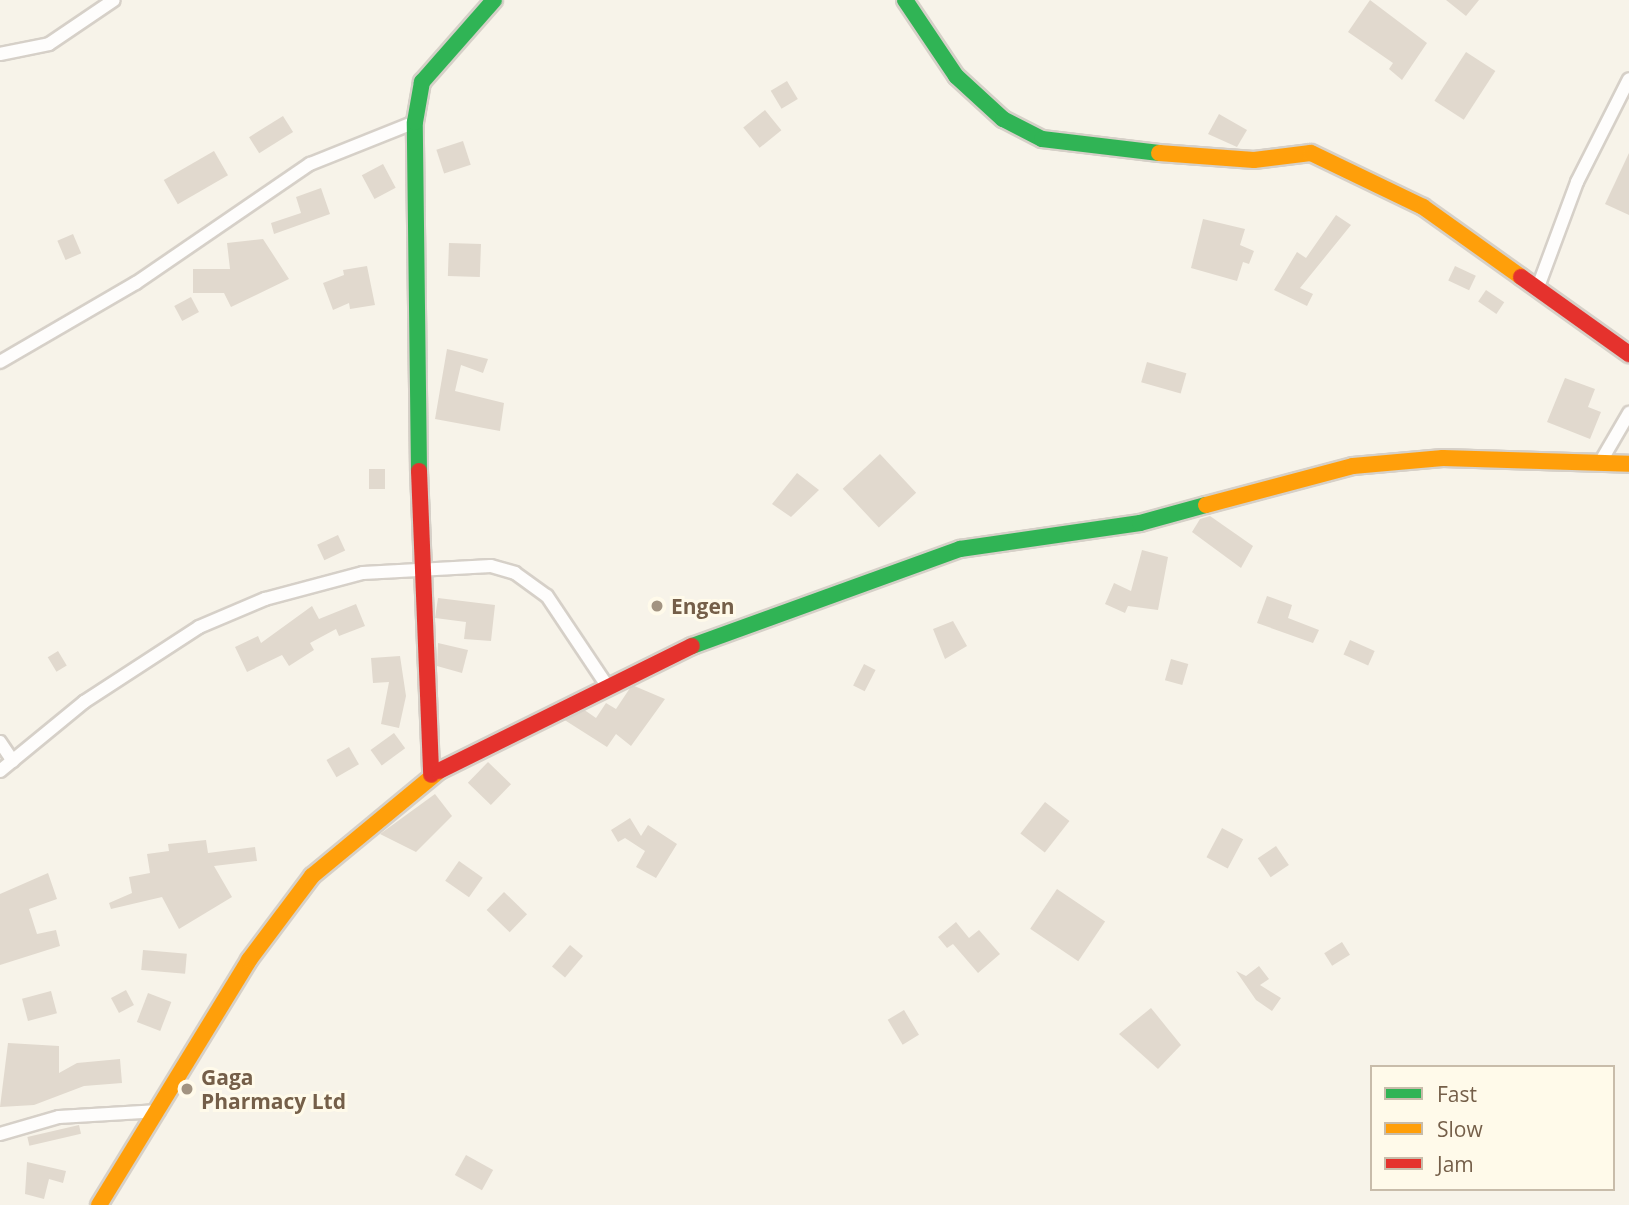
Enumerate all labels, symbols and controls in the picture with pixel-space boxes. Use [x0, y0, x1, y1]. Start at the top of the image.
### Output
place label: Engen [671, 593, 735, 619]
marker: Engen [649, 598, 665, 614]
place label: Gaga Pharmacy Ltd [201, 1064, 346, 1114]
legend [1370, 1065, 1615, 1191]
text: Fast [1437, 1080, 1477, 1108]
marker: Gaga Pharmacy Ltd [179, 1081, 195, 1097]
text: Slow [1437, 1115, 1483, 1143]
text: Jam [1437, 1150, 1474, 1178]

